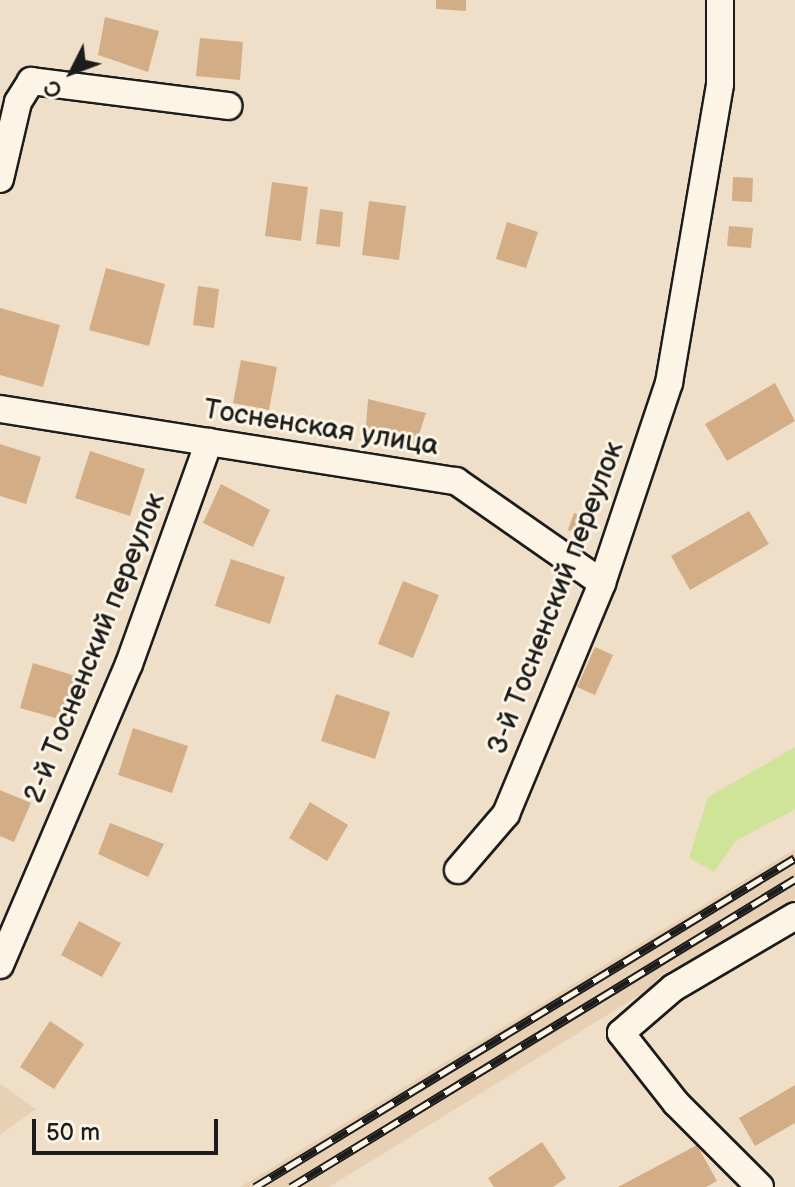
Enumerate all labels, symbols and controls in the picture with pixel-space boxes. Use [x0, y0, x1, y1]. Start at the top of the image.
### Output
north arrow [32, 32, 112, 112]
text: С [39, 74, 69, 103]
street label: Тосненская улица [201, 393, 441, 463]
street label: 3-й Тосненский переулок [481, 437, 631, 759]
street label: 2-й Тосненский переулок [17, 488, 173, 808]
scale bar [36, 1103, 222, 1153]
text: 50 m [46, 1118, 100, 1147]

